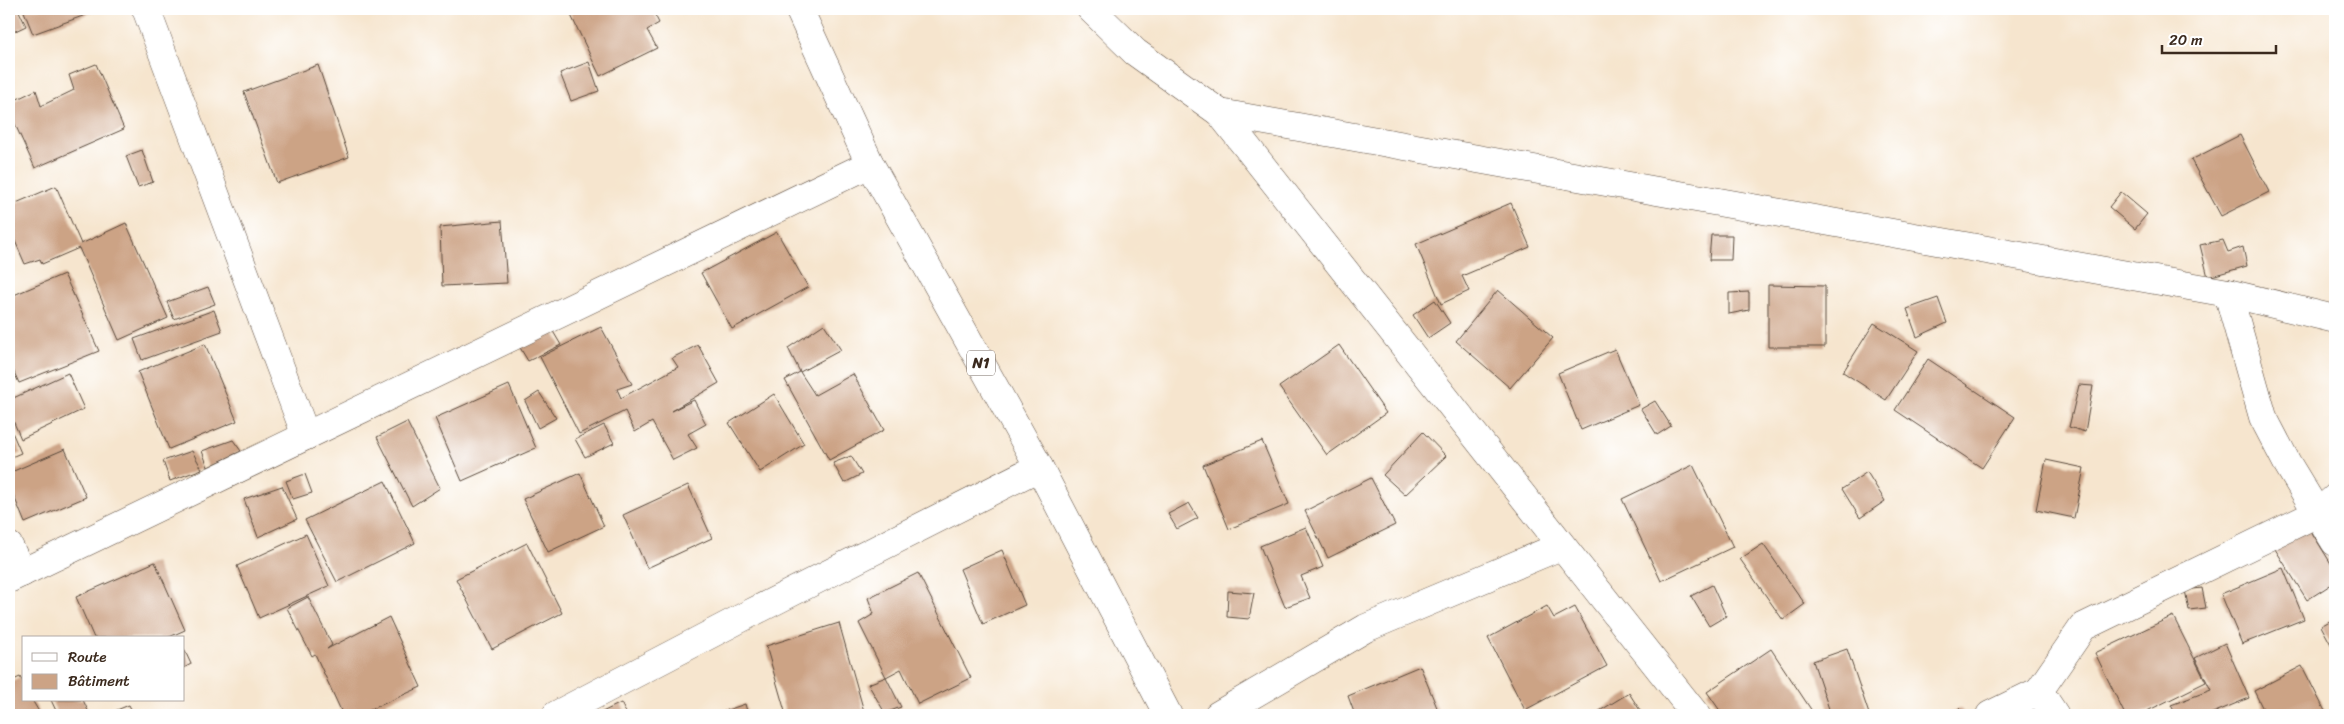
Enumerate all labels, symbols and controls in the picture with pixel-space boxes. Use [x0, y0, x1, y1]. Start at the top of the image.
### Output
scale bar [2162, 22, 2275, 54]
text: 20 m [2169, 27, 2203, 53]
road number: N1 [967, 350, 995, 376]
legend [22, 636, 185, 702]
text: Route [68, 644, 107, 670]
text: Bâtiment [68, 668, 130, 694]

